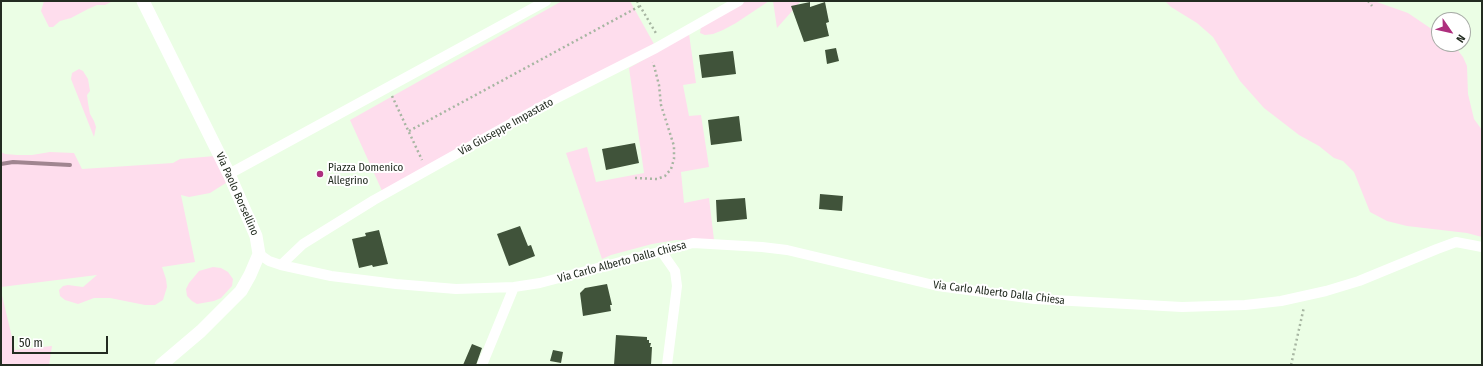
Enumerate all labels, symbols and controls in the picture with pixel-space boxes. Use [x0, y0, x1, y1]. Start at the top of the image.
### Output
north arrow [1431, 12, 1471, 52]
text: N [1453, 32, 1468, 45]
street label: Via Giuseppe Impastato [456, 95, 556, 159]
street label: Via Paolo Borsellino [213, 150, 261, 238]
place label: Piazza Domenico Allegrino [328, 161, 403, 187]
marker: Piazza Domenico Allegrino [315, 169, 325, 179]
street label: Via Carlo Alberto Dalla Chiesa [556, 238, 688, 286]
street label: Via Carlo Alberto Dalla Chiesa [932, 278, 1066, 308]
scale bar [14, 328, 110, 354]
text: 50 m [19, 336, 43, 350]

